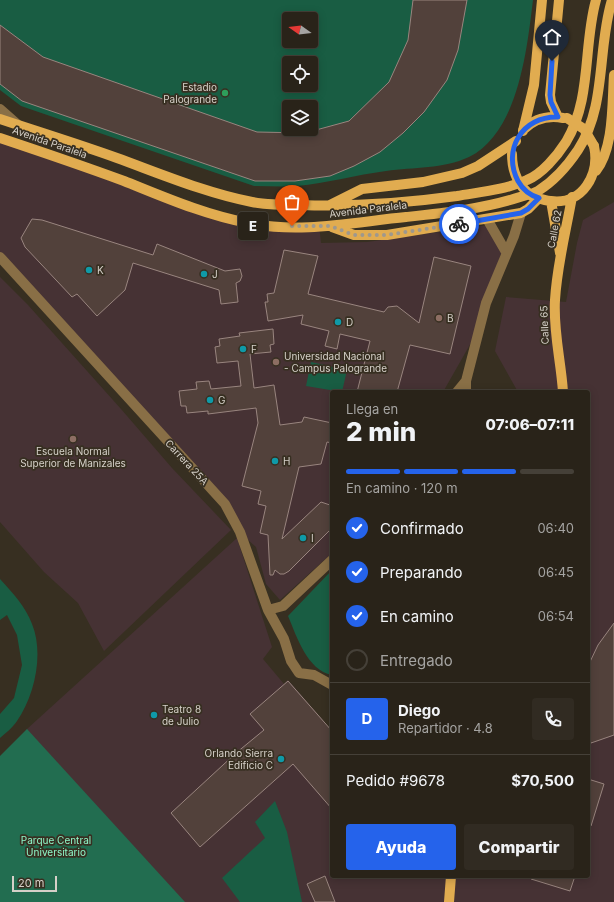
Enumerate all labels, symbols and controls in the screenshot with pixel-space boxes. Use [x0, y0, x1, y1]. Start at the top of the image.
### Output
north arrow [282, 12, 318, 48]
map controls [282, 12, 318, 136]
pin [535, 20, 569, 61]
icon: home [541, 26, 563, 48]
button: locate [282, 56, 318, 92]
place label: Estadio Palogrande [163, 81, 217, 105]
marker: Estadio Palogrande [220, 88, 230, 98]
button: layers [282, 100, 318, 136]
street label: Avenida Paralela [11, 124, 89, 160]
pin [275, 185, 309, 226]
icon: bag [281, 191, 303, 213]
street label: Avenida Paralela [329, 198, 407, 220]
courier [439, 204, 479, 244]
street label: Calle 62 [544, 209, 564, 249]
callout: E [238, 212, 268, 240]
icon: bike [448, 213, 470, 235]
text: E [249, 218, 257, 234]
place label: K [97, 264, 104, 276]
marker: K [84, 265, 94, 275]
place label: J [212, 268, 218, 280]
marker: J [199, 269, 209, 279]
street label: Calle 65 [537, 305, 551, 345]
place label: B [447, 312, 454, 324]
marker: B [434, 313, 444, 323]
place label: D [346, 316, 353, 328]
marker: D [333, 317, 343, 327]
place label: F [251, 343, 257, 355]
marker: F [238, 344, 248, 354]
place label: Universidad Nacional - Campus Palogrande [284, 350, 387, 374]
marker: Universidad Nacional - Campus Palogrande [271, 357, 281, 367]
place label: G [218, 394, 225, 406]
marker: G [205, 395, 215, 405]
text: Llega en [346, 401, 398, 417]
text: 07:06–07:11 [486, 415, 574, 434]
text: 2 min [346, 416, 416, 447]
marker: Escuela Normal Superior de Manizales [68, 434, 78, 444]
street label: Carrera 25A [163, 437, 211, 487]
place label: Escuela Normal Superior de Manizales [20, 445, 126, 469]
place label: H [283, 455, 290, 467]
marker: H [270, 456, 280, 466]
text: En camino · 120 m [346, 480, 458, 496]
icon: check [346, 517, 368, 539]
text: Confirmado [380, 519, 464, 538]
text: 06:40 [537, 520, 574, 536]
place label: I [311, 532, 314, 544]
marker: I [298, 533, 308, 543]
icon: check [346, 561, 368, 583]
text: Preparando [380, 563, 463, 582]
text: 06:45 [538, 564, 574, 580]
icon: check [346, 605, 368, 627]
text: En camino [380, 607, 454, 626]
text: 06:54 [538, 608, 574, 624]
text: Entregado [380, 651, 453, 670]
button: phone [532, 698, 574, 740]
text: Diego [398, 701, 441, 720]
place label: Teatro 8 de Julio [162, 703, 201, 727]
text: D [362, 709, 372, 728]
marker: Teatro 8 de Julio [149, 710, 159, 720]
text: Repartidor · 4.8 [398, 720, 493, 736]
place label: Orlando Sierra Edificio C [205, 747, 273, 771]
marker: Orlando Sierra Edificio C [276, 754, 286, 764]
text: Pedido #9678 [346, 771, 445, 790]
text: $70,500 [511, 771, 574, 790]
button: Ayuda [346, 824, 456, 870]
button: Compartir [464, 824, 574, 870]
park label: Parque Central Universitario [21, 834, 91, 858]
scale bar [12, 874, 57, 893]
text: 20 m [18, 876, 44, 890]

